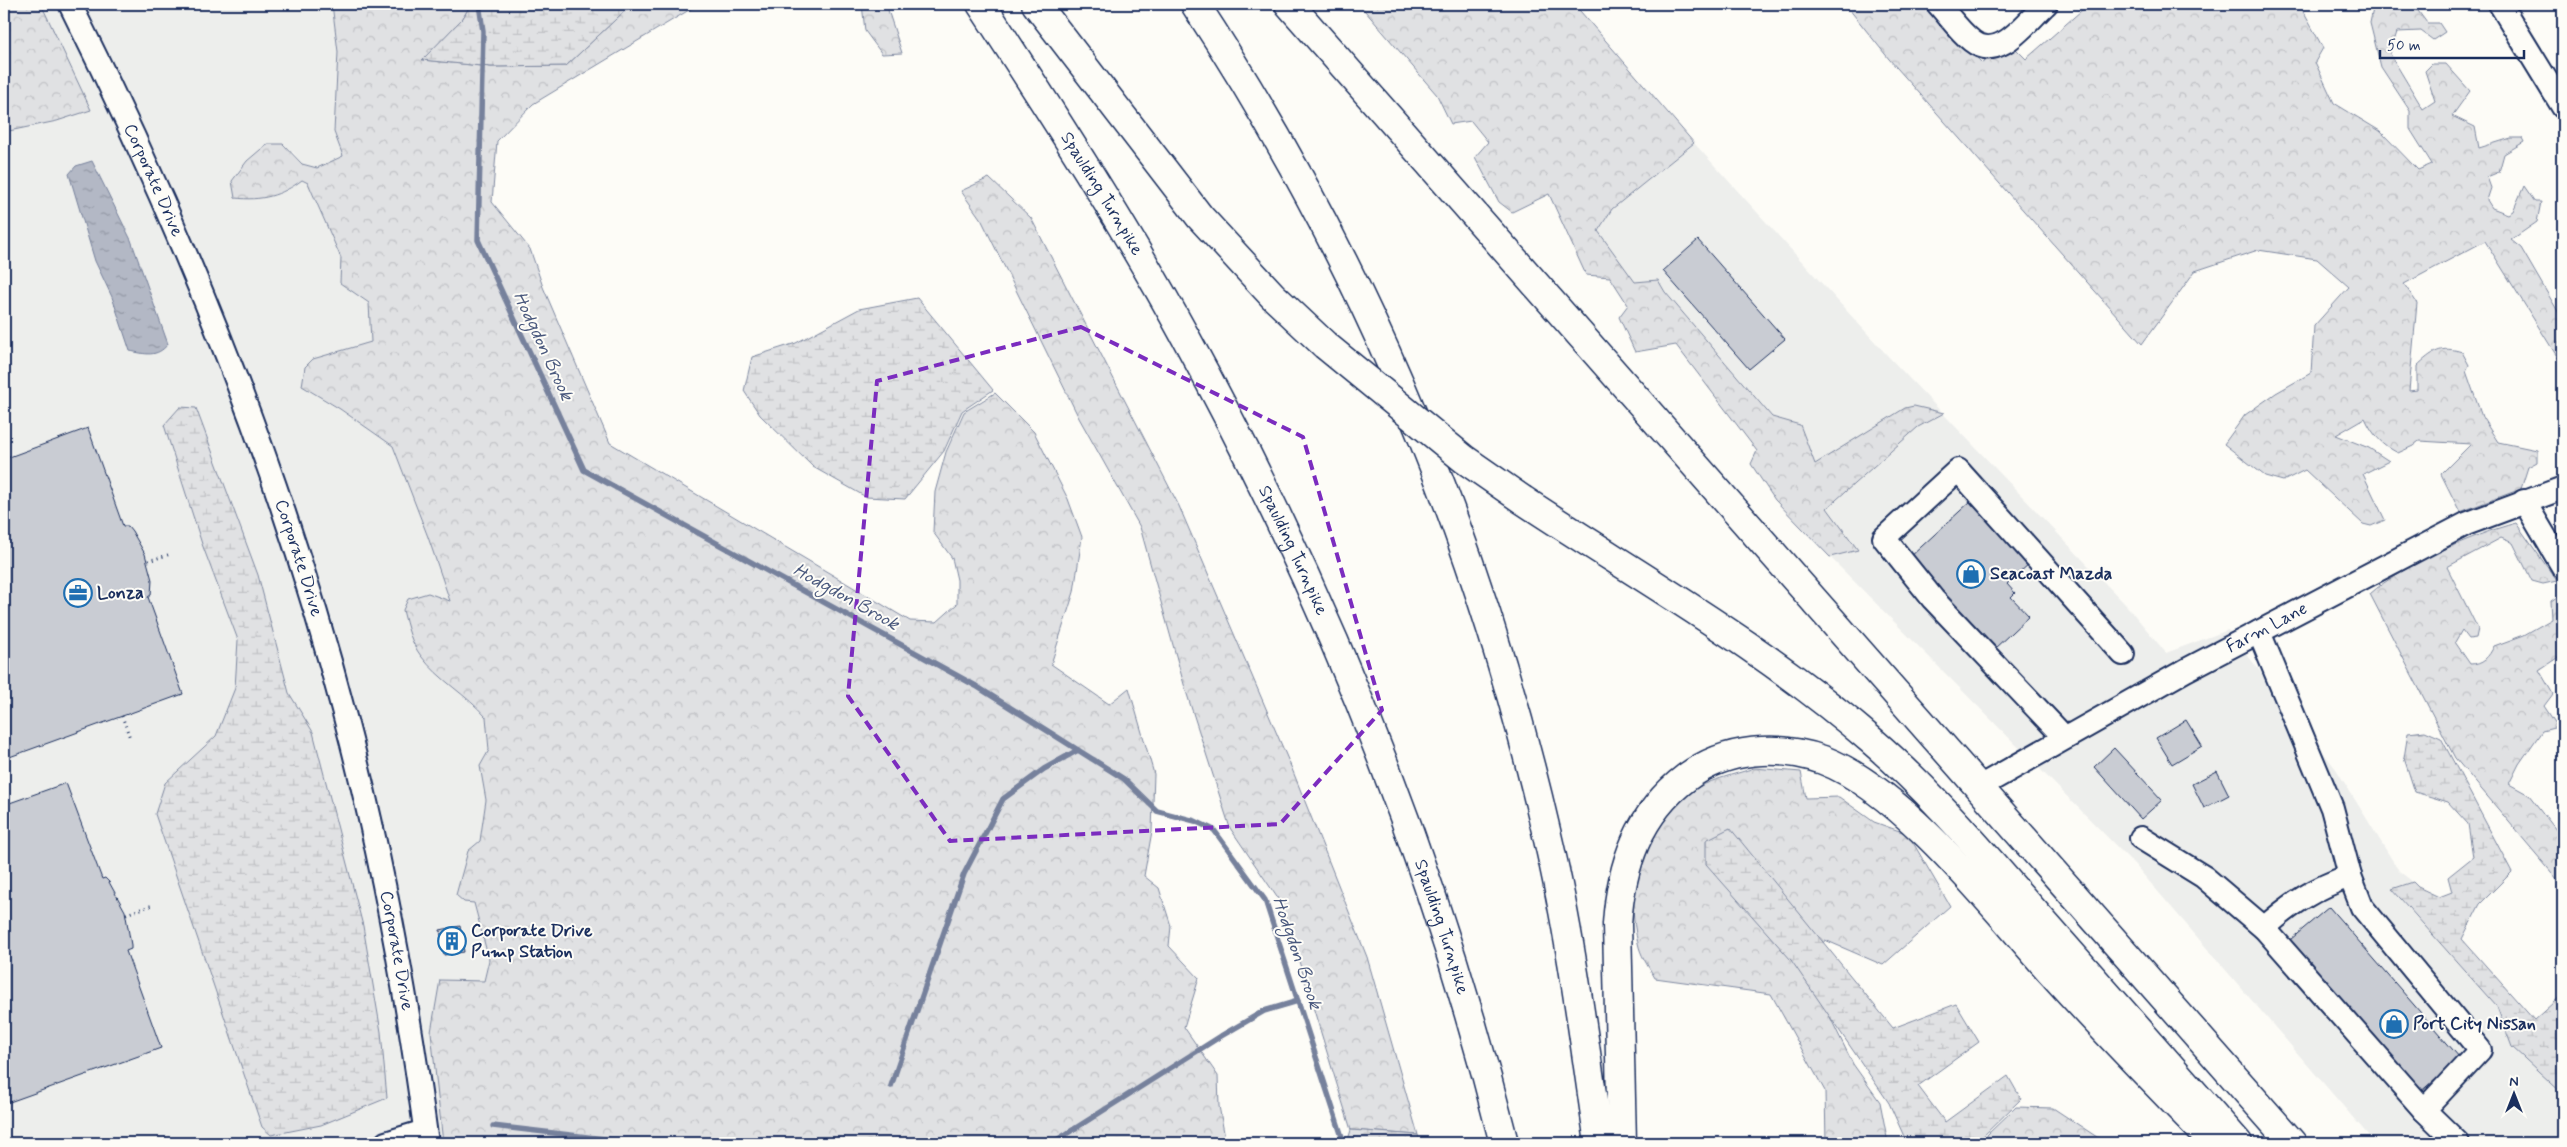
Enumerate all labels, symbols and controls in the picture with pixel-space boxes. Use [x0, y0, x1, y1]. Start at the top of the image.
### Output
scale bar [2380, 28, 2523, 60]
text: 50 m [2387, 36, 2421, 56]
street label: Corporate Drive [117, 120, 189, 241]
street label: Spaulding Turnpike [1055, 127, 1149, 260]
water label: Hodgdon Brook [505, 287, 580, 407]
street label: Spaulding Turnpike [1252, 482, 1333, 619]
street label: Corporate Drive [269, 496, 328, 620]
water label: Hodgdon Brook [788, 558, 905, 639]
shop icon: Seacoast Mazda [1956, 559, 1986, 589]
place label: Seacoast Mazda [1990, 562, 2113, 586]
office icon: Lonza [63, 578, 93, 608]
place label: Lonza [97, 581, 144, 605]
street label: Farm Lane [2222, 597, 2312, 659]
street label: Spaulding Turnpike [1408, 856, 1474, 998]
street label: Corporate Drive [374, 889, 419, 1013]
water label: Hodgdon Brook [1264, 893, 1328, 1015]
place label: Corporate Drive Pump Station [471, 919, 593, 964]
building icon: Corporate Drive Pump Station [437, 926, 467, 956]
shop icon: Port City Nissan [2379, 1009, 2409, 1039]
place label: Port City Nissan [2413, 1012, 2536, 1036]
north arrow [2490, 1070, 2540, 1120]
text: N [2509, 1073, 2519, 1091]

